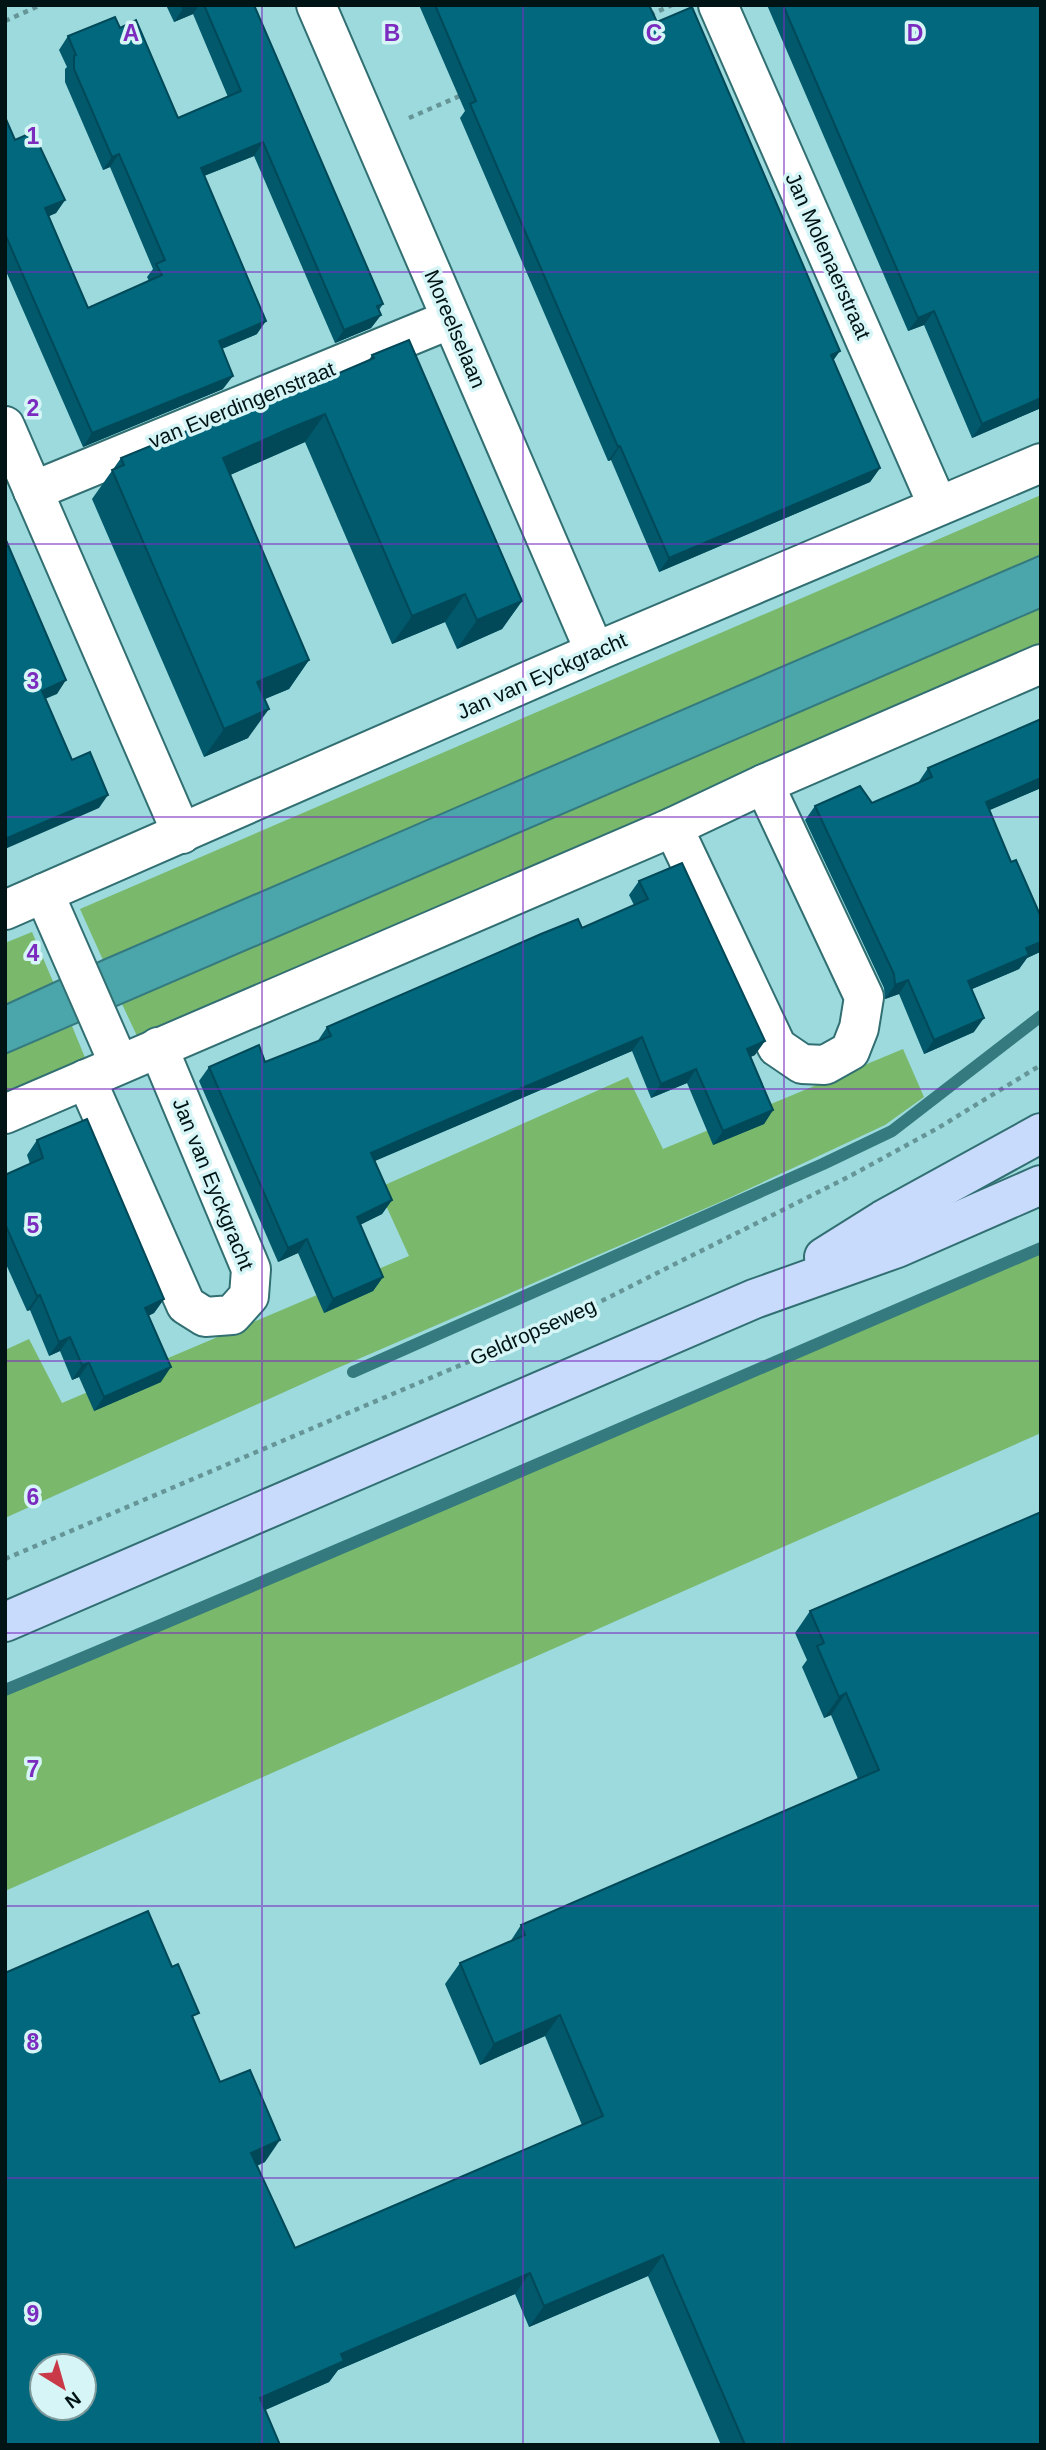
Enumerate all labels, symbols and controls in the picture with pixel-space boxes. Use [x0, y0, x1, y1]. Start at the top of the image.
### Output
text: A [123, 20, 139, 46]
text: B [384, 20, 400, 46]
text: C [646, 20, 662, 46]
text: D [907, 20, 923, 46]
text: 1 [27, 123, 40, 149]
street label: Jan Molenaerstraat [781, 169, 876, 343]
street label: Moreelselaan [420, 266, 491, 391]
street label: van Everdingenstraat [145, 357, 338, 452]
text: 2 [27, 395, 39, 421]
street label: Jan van Eyckgracht [453, 628, 630, 723]
text: 3 [27, 668, 39, 694]
text: 4 [27, 940, 40, 966]
street label: Jan van Eyckgracht [168, 1095, 259, 1273]
text: 5 [27, 1212, 40, 1238]
street label: Geldropseweg [466, 1293, 599, 1370]
text: 6 [27, 1484, 39, 1510]
text: 7 [27, 1756, 39, 1782]
text: 8 [27, 2029, 40, 2055]
text: 9 [27, 2301, 39, 2327]
north arrow [28, 2352, 98, 2422]
text: N [61, 2388, 85, 2413]

